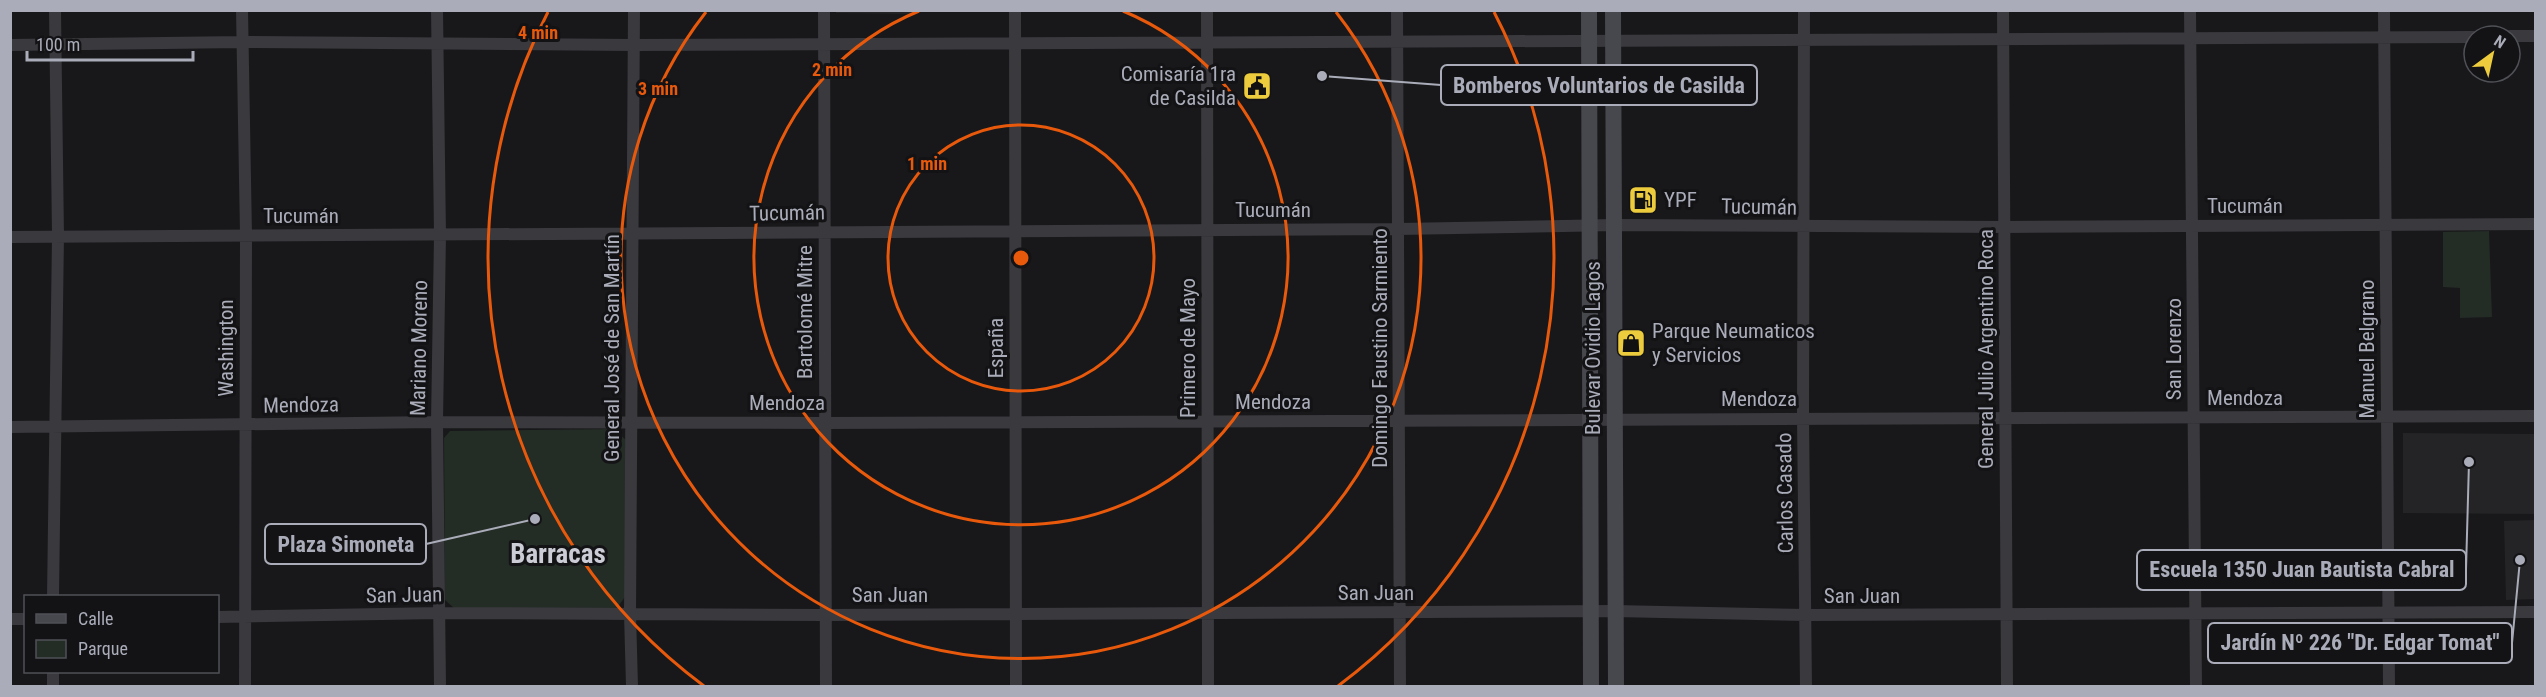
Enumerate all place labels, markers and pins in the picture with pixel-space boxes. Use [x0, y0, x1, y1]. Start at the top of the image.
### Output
place label: Comisaría 1ra de Casilda [1121, 62, 1236, 110]
callout: Bomberos Voluntarios de Casilda [1441, 65, 1757, 105]
public building icon: Comisaría 1ra de Casilda [1241, 70, 1273, 102]
fuel station icon: YPF [1627, 184, 1659, 216]
place label: YPF [1664, 188, 1697, 212]
centre of rings [1011, 248, 1031, 268]
place label: Parque Neumaticos y Servicios [1652, 319, 1815, 367]
shop icon: Parque Neumaticos y Servicios [1615, 327, 1647, 359]
callout: Plaza Simoneta [265, 524, 426, 564]
callout: Escuela 1350 Juan Bautista Cabral [2137, 550, 2466, 590]
callout: Jardín Nº 226 "Dr. Edgar Tomat" [2208, 623, 2512, 663]

